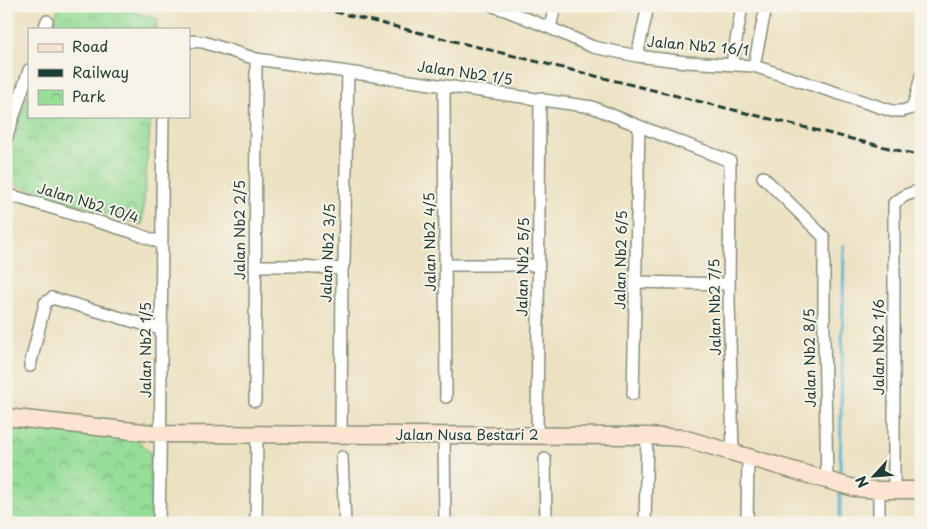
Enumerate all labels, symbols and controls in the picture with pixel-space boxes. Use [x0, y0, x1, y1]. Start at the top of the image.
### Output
legend [28, 28, 190, 118]
street label: Jalan Nb2 16/1 [646, 31, 750, 60]
text: Road [72, 34, 108, 57]
street label: Jalan Nb2 1/5 [416, 55, 514, 90]
text: Railway [72, 60, 129, 83]
text: Park [72, 84, 106, 107]
street label: Jalan Nb2 10/4 [35, 177, 142, 228]
street label: Jalan Nb2 2/5 [229, 180, 250, 280]
street label: Jalan Nb2 4/5 [418, 192, 441, 292]
street label: Jalan Nb2 3/5 [315, 203, 340, 303]
street label: Jalan Nb2 6/5 [609, 210, 632, 310]
street label: Jalan Nb2 5/5 [511, 217, 534, 317]
street label: Jalan Nb2 7/5 [703, 258, 726, 356]
street label: Jalan Nb2 1/6 [868, 299, 889, 395]
street label: Jalan Nb2 1/5 [135, 302, 156, 398]
street label: Jalan Nb2 8/5 [798, 308, 821, 408]
street label: Jalan Nusa Bestari 2 [395, 424, 539, 445]
north arrow [850, 452, 900, 502]
text: N [850, 472, 874, 492]

